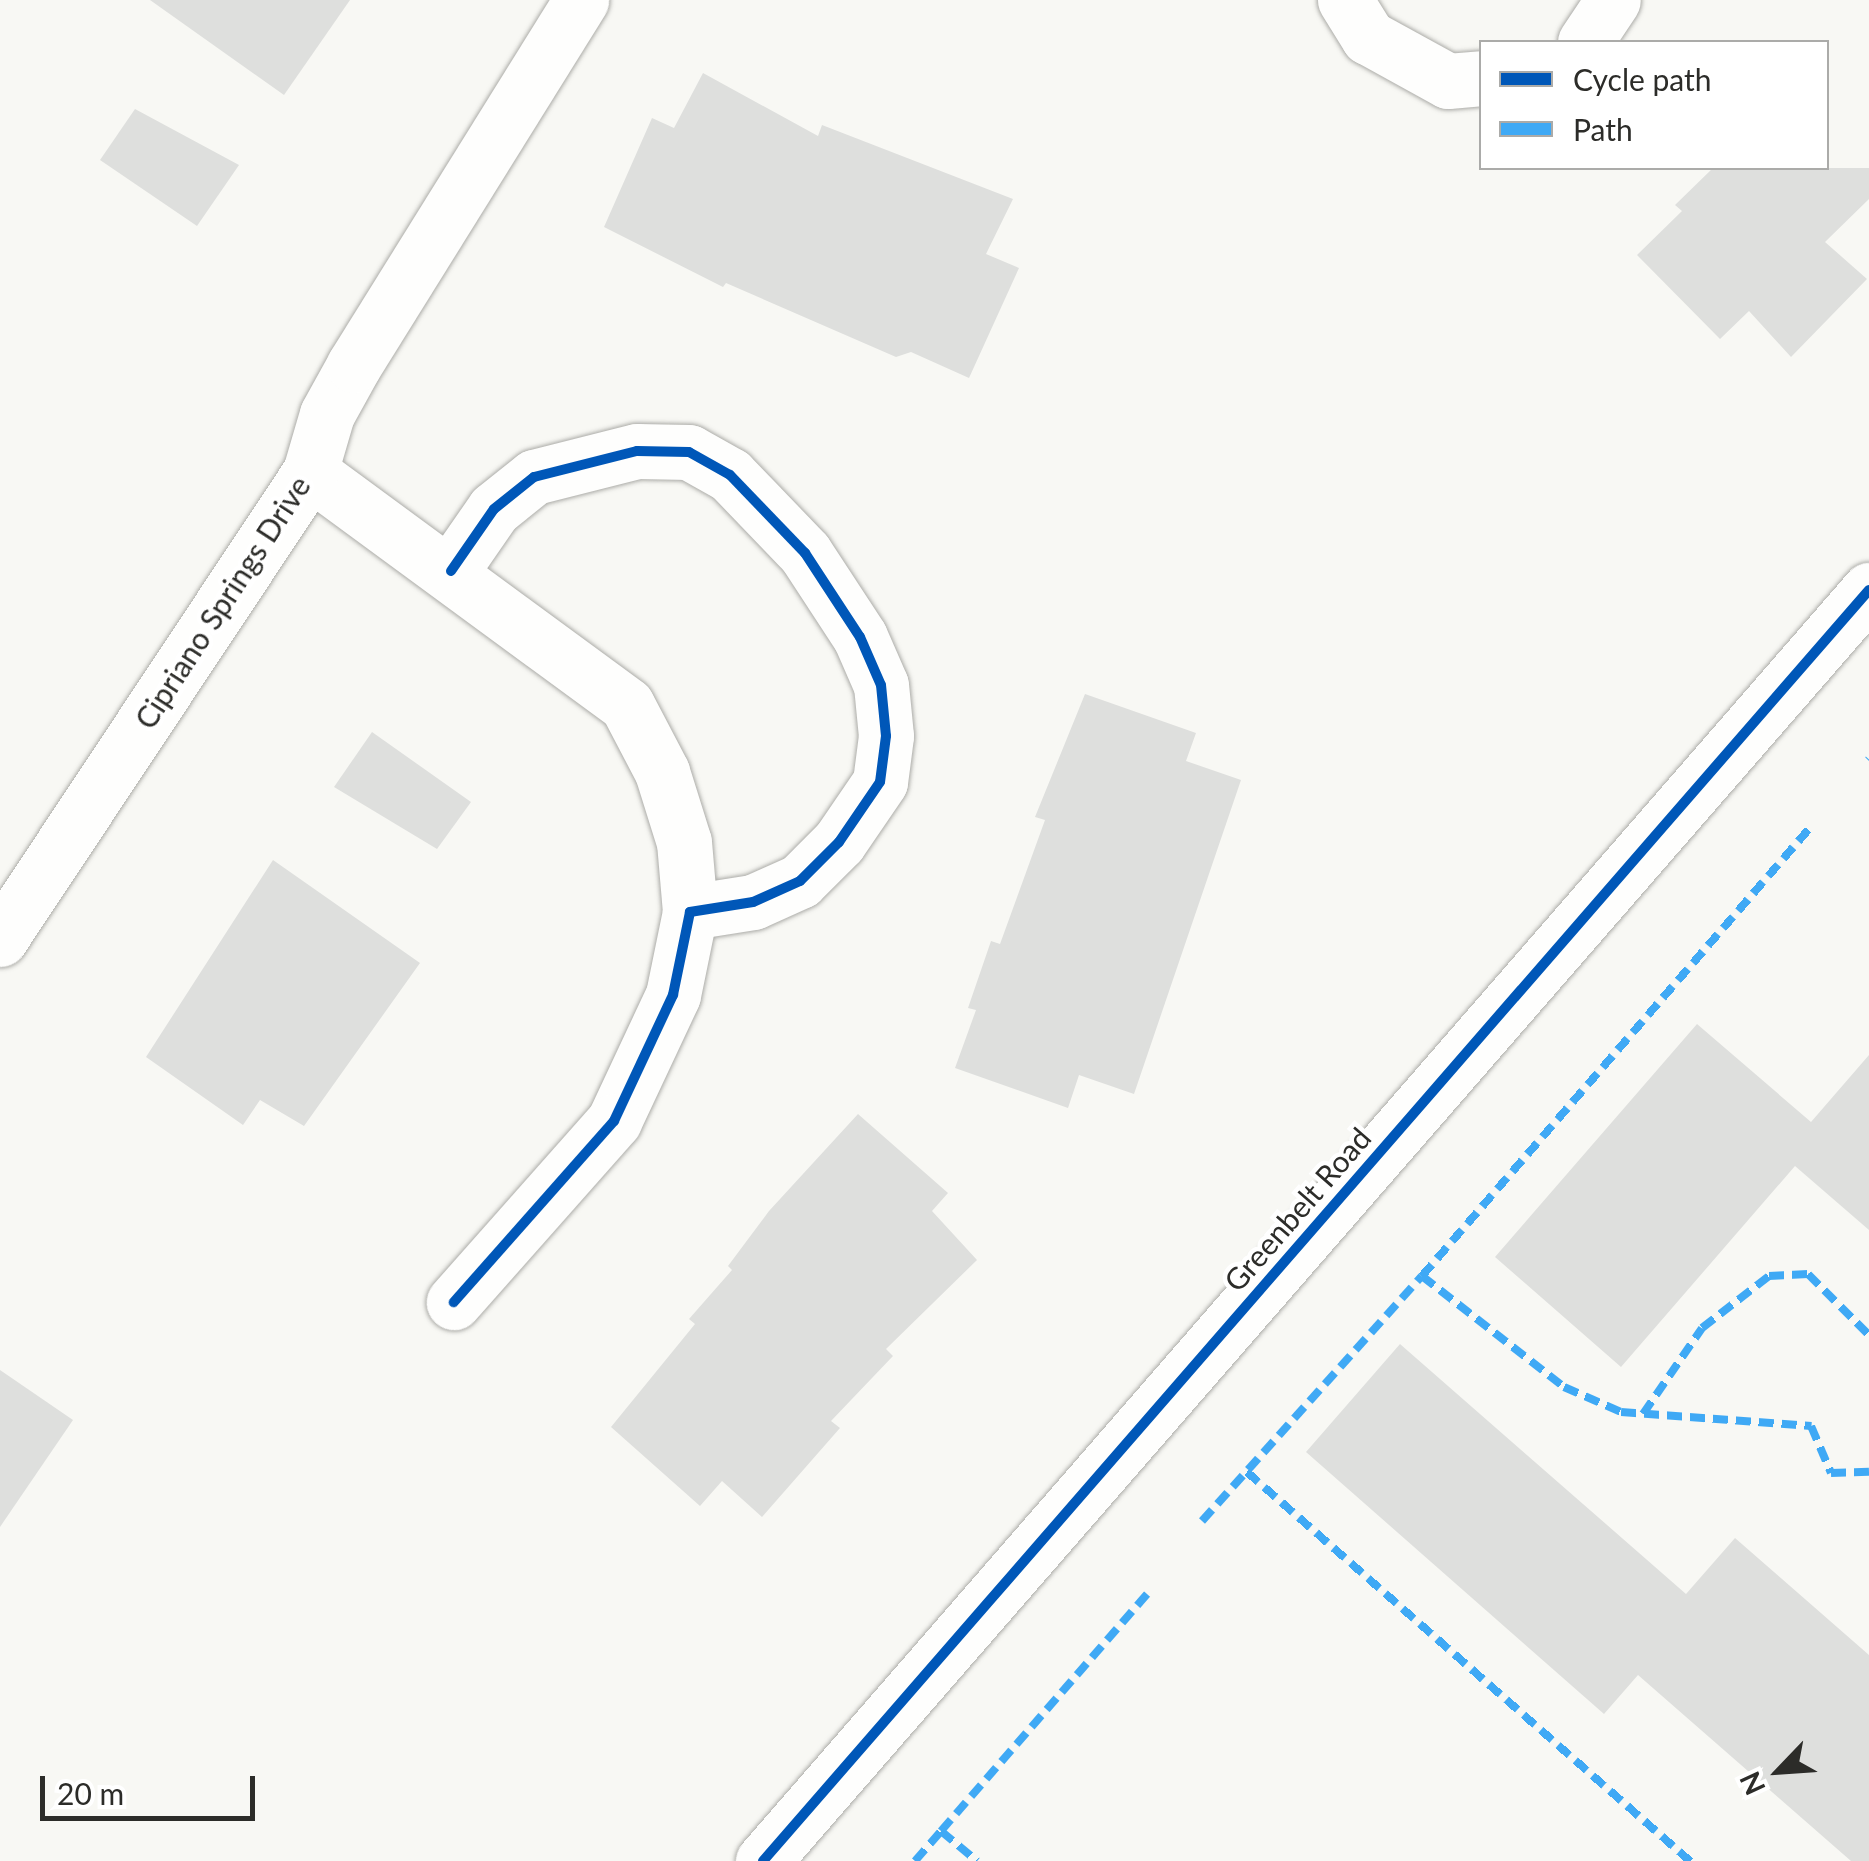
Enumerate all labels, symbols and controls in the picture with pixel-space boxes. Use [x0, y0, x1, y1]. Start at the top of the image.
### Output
legend [1479, 40, 1829, 170]
text: Cycle path [1573, 61, 1712, 97]
text: Path [1573, 111, 1633, 147]
street label: Cipriano Springs Drive [127, 469, 317, 735]
street label: Greenbelt Road [1216, 1120, 1378, 1298]
north arrow [1729, 1721, 1829, 1821]
scale bar [45, 1756, 260, 1818]
text: N [1732, 1767, 1772, 1801]
text: 20 m [57, 1775, 124, 1811]

